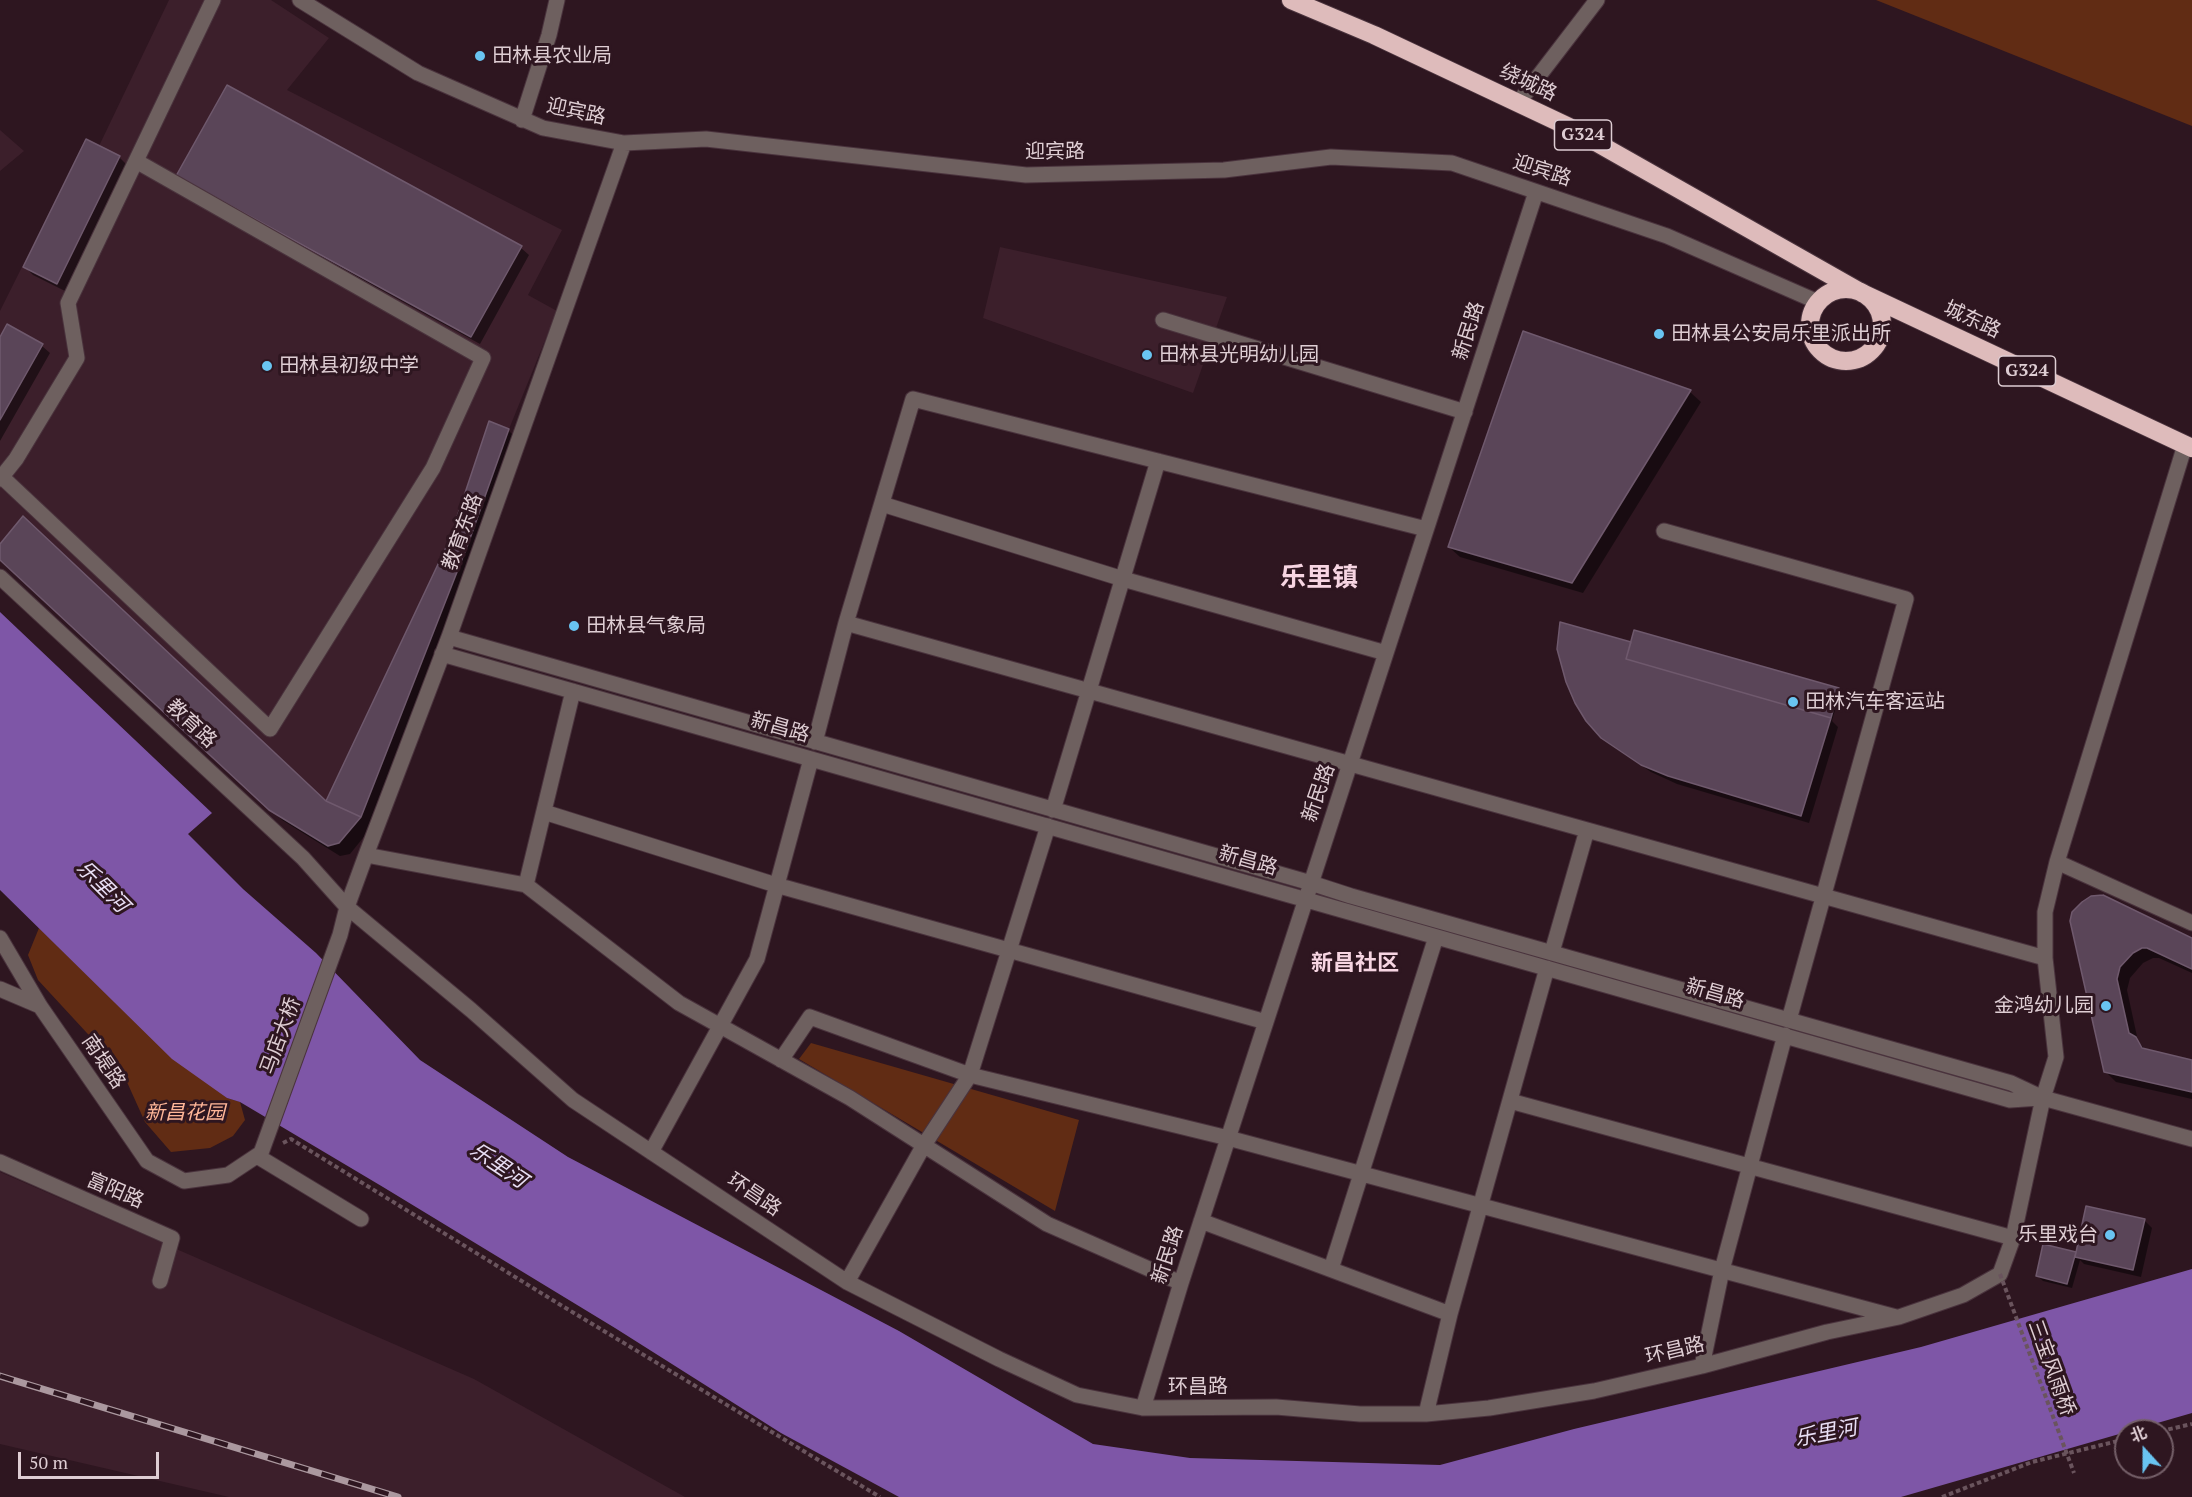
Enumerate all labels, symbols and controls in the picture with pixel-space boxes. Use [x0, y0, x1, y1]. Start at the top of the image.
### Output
place label: 田林县农业局 [492, 44, 612, 68]
marker: 田林县农业局 [473, 49, 487, 63]
street label: 绕城路 [1496, 59, 1560, 107]
street label: 迎宾路 [544, 94, 608, 130]
road number: G324 [1554, 120, 1612, 150]
street label: 迎宾路 [1025, 140, 1085, 164]
street label: 迎宾路 [1510, 150, 1574, 192]
street label: 城东路 [1940, 296, 2004, 344]
street label: 新民路 [1448, 299, 1490, 363]
place label: 田林县公安局乐里派出所 [1671, 322, 1891, 346]
marker: 田林县公安局乐里派出所 [1652, 327, 1666, 341]
place label: 田林县光明幼儿园 [1159, 343, 1319, 367]
marker: 田林县光明幼儿园 [1140, 348, 1154, 362]
place label: 田林县初级中学 [279, 354, 419, 378]
road number: G324 [1998, 356, 2056, 386]
marker: 田林县初级中学 [260, 359, 274, 373]
street label: 教育东路 [438, 490, 488, 574]
district label: 乐里镇 [1280, 563, 1358, 595]
place label: 田林县气象局 [586, 614, 706, 638]
marker: 田林县气象局 [567, 619, 581, 633]
place label: 田林汽车客运站 [1805, 690, 1945, 714]
street label: 教育路 [161, 695, 221, 753]
marker: 田林汽车客运站 [1786, 695, 1800, 709]
street label: 新昌路 [748, 708, 812, 748]
street label: 新民路 [1298, 761, 1340, 825]
street label: 新昌路 [1216, 841, 1280, 881]
water label: 乐里河 [71, 856, 133, 918]
district label: 新昌社区 [1311, 951, 1399, 977]
street label: 新昌路 [1683, 974, 1747, 1014]
street label: 马店大桥 [256, 994, 306, 1078]
place label: 金鸿幼儿园 [1994, 994, 2094, 1018]
marker: 金鸿幼儿园 [2099, 999, 2113, 1013]
street label: 南堤路 [76, 1030, 130, 1094]
park label: 新昌花园 [145, 1101, 225, 1125]
water label: 乐里河 [465, 1138, 531, 1194]
street label: 富阳路 [83, 1168, 147, 1214]
street label: 环昌路 [722, 1168, 786, 1222]
street label: 新民路 [1147, 1223, 1189, 1287]
place label: 乐里戏台 [2018, 1223, 2098, 1247]
marker: 乐里戏台 [2103, 1228, 2117, 1242]
street label: 三宝风雨桥 [2023, 1317, 2079, 1419]
street label: 环昌路 [1643, 1333, 1707, 1369]
street label: 环昌路 [1168, 1375, 1228, 1399]
water label: 乐里河 [1793, 1416, 1859, 1452]
north arrow [2114, 1419, 2174, 1479]
text: 北 [2127, 1421, 2150, 1447]
scale bar [21, 1440, 162, 1478]
text: 50 m [29, 1450, 68, 1474]

